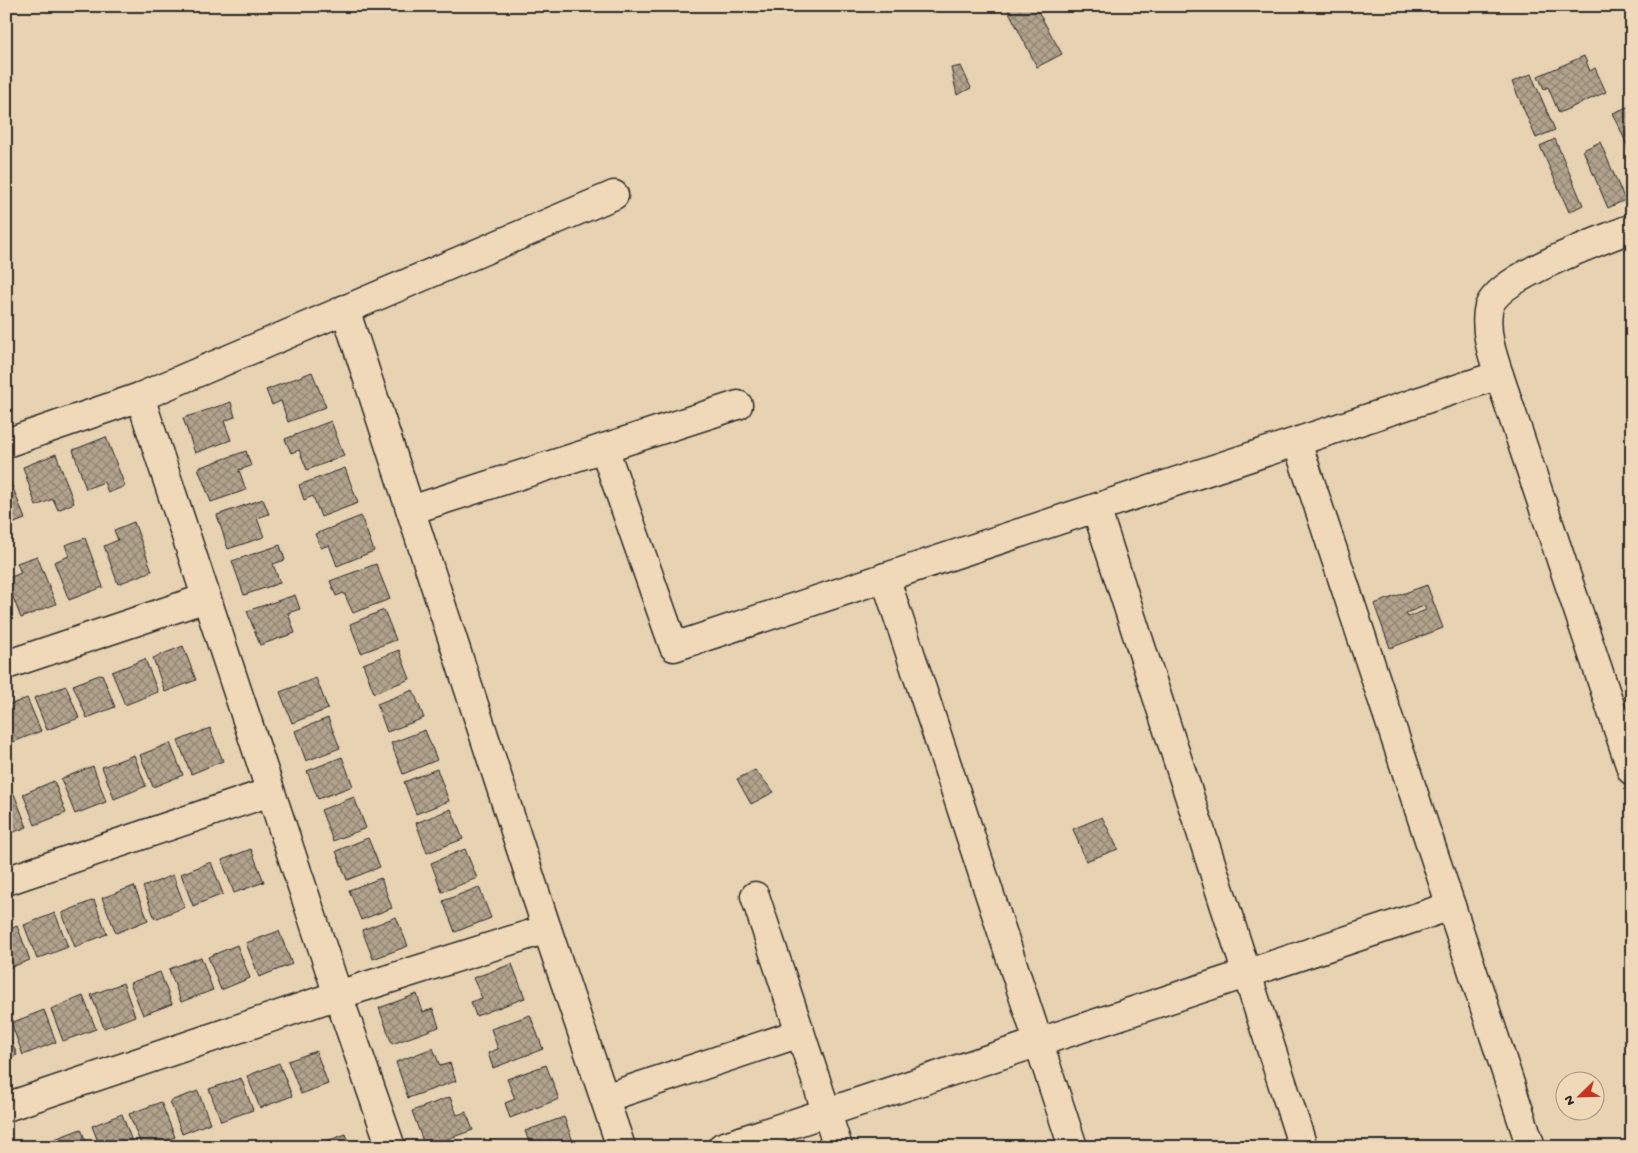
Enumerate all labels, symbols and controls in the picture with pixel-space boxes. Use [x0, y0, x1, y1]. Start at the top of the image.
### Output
north arrow [1556, 1070, 1606, 1120]
text: N [1561, 1093, 1580, 1108]

